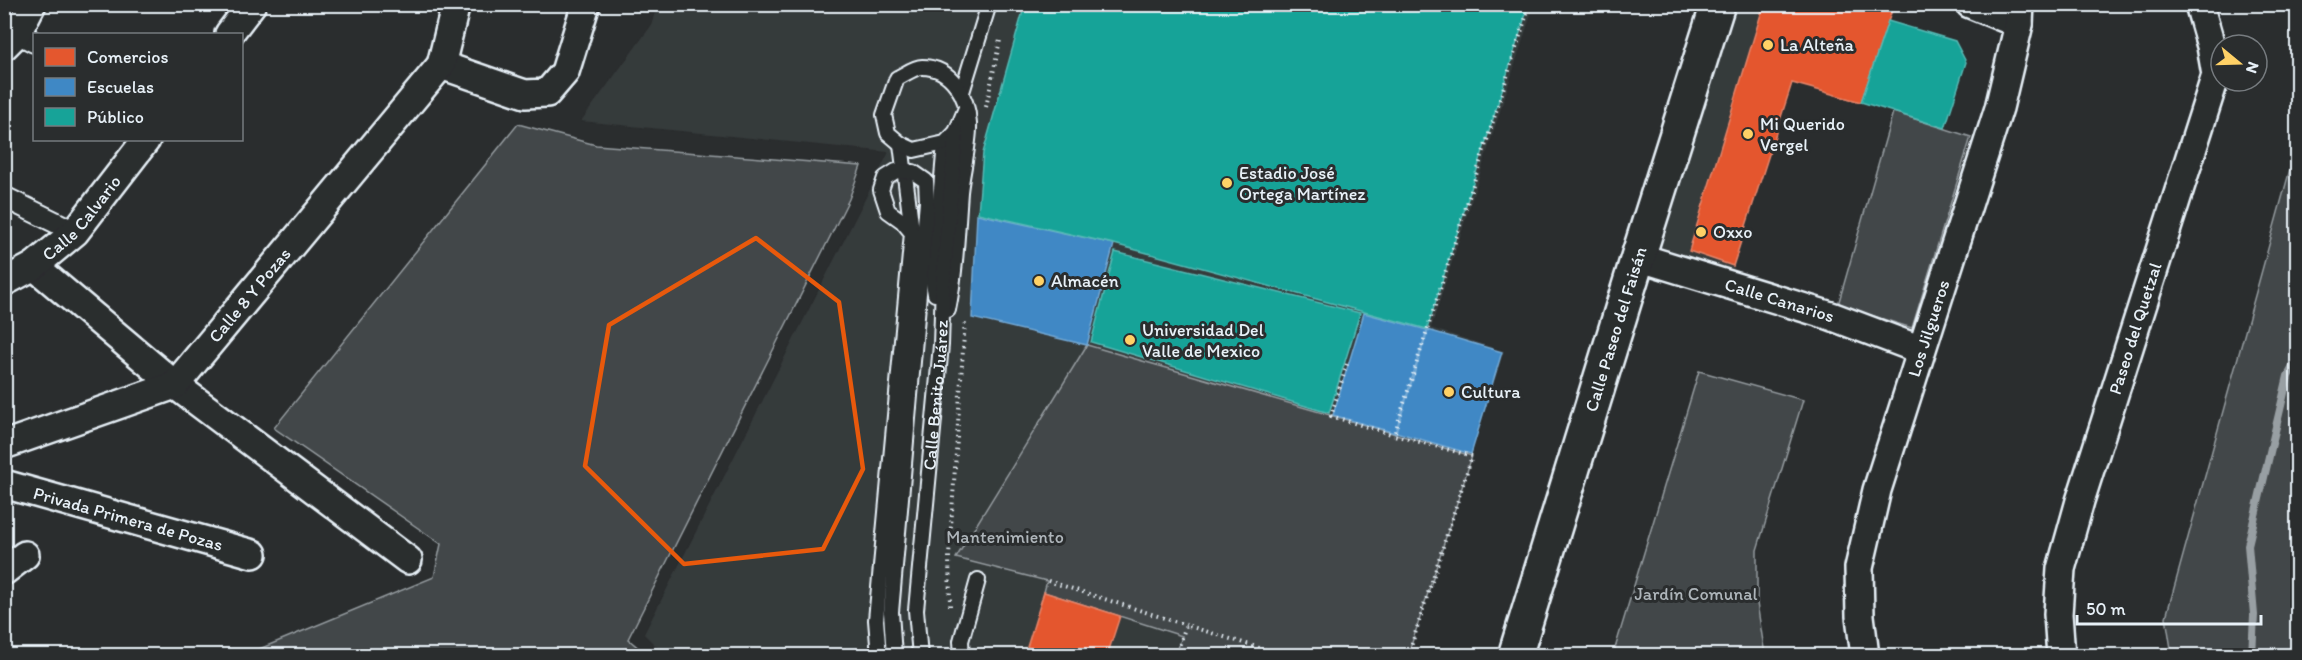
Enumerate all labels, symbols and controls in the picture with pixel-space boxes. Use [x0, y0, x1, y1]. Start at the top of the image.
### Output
legend [33, 33, 243, 141]
north arrow [2209, 33, 2269, 93]
place label: La Alteña [1780, 34, 1855, 56]
marker: La Alteña [1761, 38, 1775, 52]
text: Comercios [87, 46, 169, 68]
text: N [2242, 60, 2263, 76]
text: Escuelas [87, 76, 154, 98]
text: Público [87, 106, 144, 128]
place label: Mi Querido Vergel [1760, 113, 1845, 156]
marker: Mi Querido Vergel [1741, 127, 1755, 141]
place label: Estadio José Ortega Martínez [1239, 162, 1366, 205]
street label: Calle Calvario [38, 171, 126, 266]
marker: Estadio José Ortega Martínez [1220, 176, 1234, 190]
place label: Oxxo [1713, 221, 1753, 243]
marker: Oxxo [1694, 225, 1708, 239]
street label: Calle 8 Y Pozas [204, 243, 295, 347]
street label: Calle Paseo del Faisán [1580, 244, 1652, 414]
street label: Paseo del Quetzal [2104, 260, 2166, 397]
place label: Almacén [1051, 270, 1119, 292]
street label: Calle Canarios [1722, 273, 1837, 327]
marker: Almacén [1032, 274, 1046, 288]
street label: Los Jilgueros [1903, 277, 1954, 380]
street label: Calle Benito Juárez [918, 319, 953, 471]
place label: Universidad Del Valle de Mexico [1142, 319, 1264, 362]
marker: Universidad Del Valle de Mexico [1123, 333, 1137, 347]
place label: Cultura [1461, 381, 1521, 403]
marker: Cultura [1442, 385, 1456, 399]
street label: Privada Primera de Pozas [31, 482, 225, 556]
park label: Mantenimiento [946, 526, 1064, 548]
park label: Jardín Comunal [1634, 583, 1758, 605]
scale bar [2077, 588, 2262, 626]
text: 50 m [2086, 598, 2126, 620]

